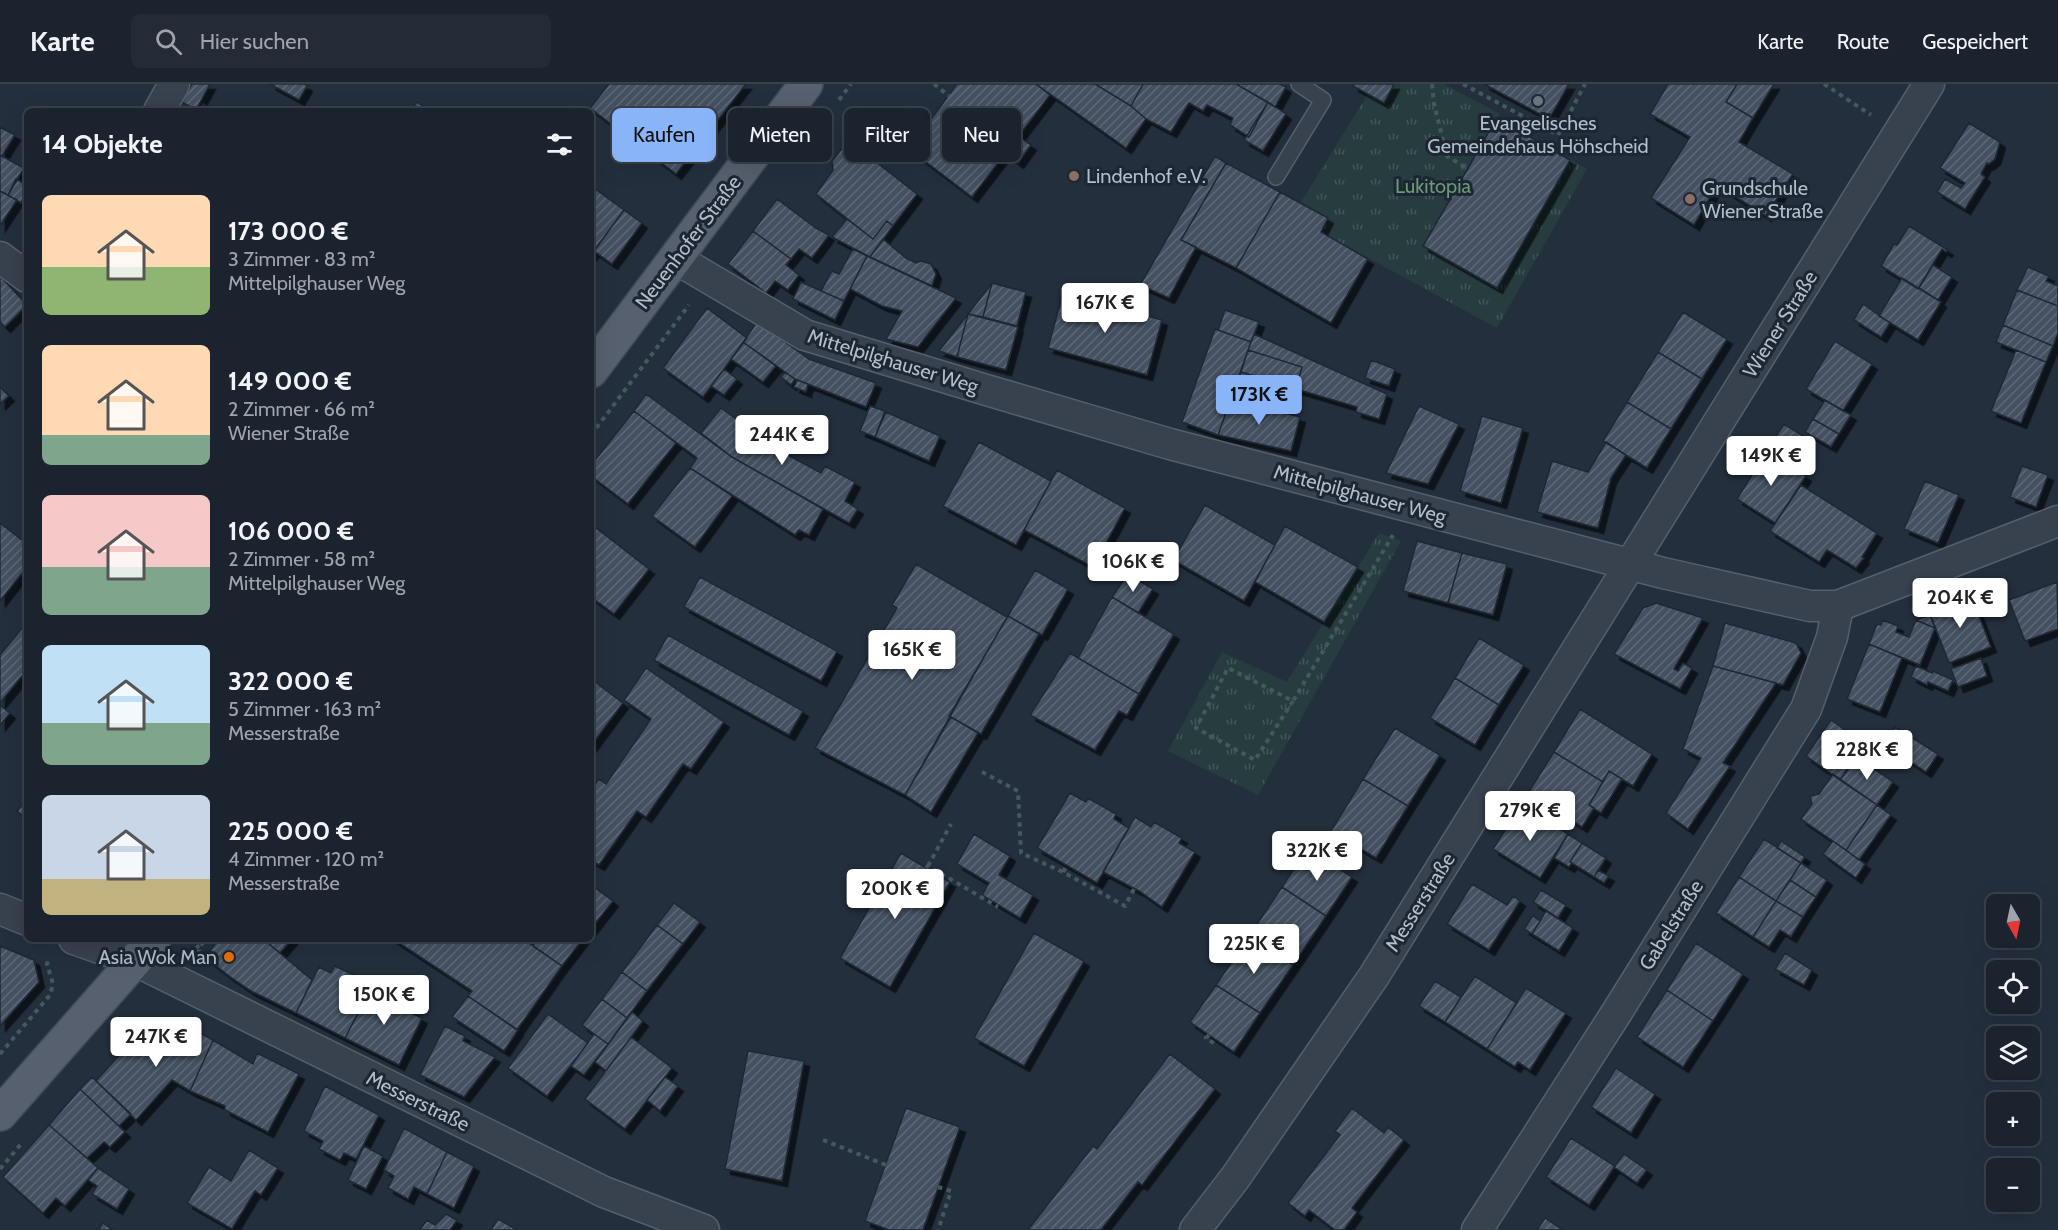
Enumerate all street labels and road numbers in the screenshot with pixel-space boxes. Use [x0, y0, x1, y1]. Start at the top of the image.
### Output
street label: Neuenhofer Straße [630, 171, 746, 313]
street label: Wiener Straße [1738, 266, 1822, 382]
street label: Mittelpilghauser Weg [805, 324, 982, 399]
street label: Mittelpilghauser Weg [1271, 459, 1450, 529]
street label: Messerstraße [1380, 848, 1460, 956]
street label: Gabelstraße [1634, 876, 1708, 974]
street label: Messerstraße [362, 1066, 474, 1136]

